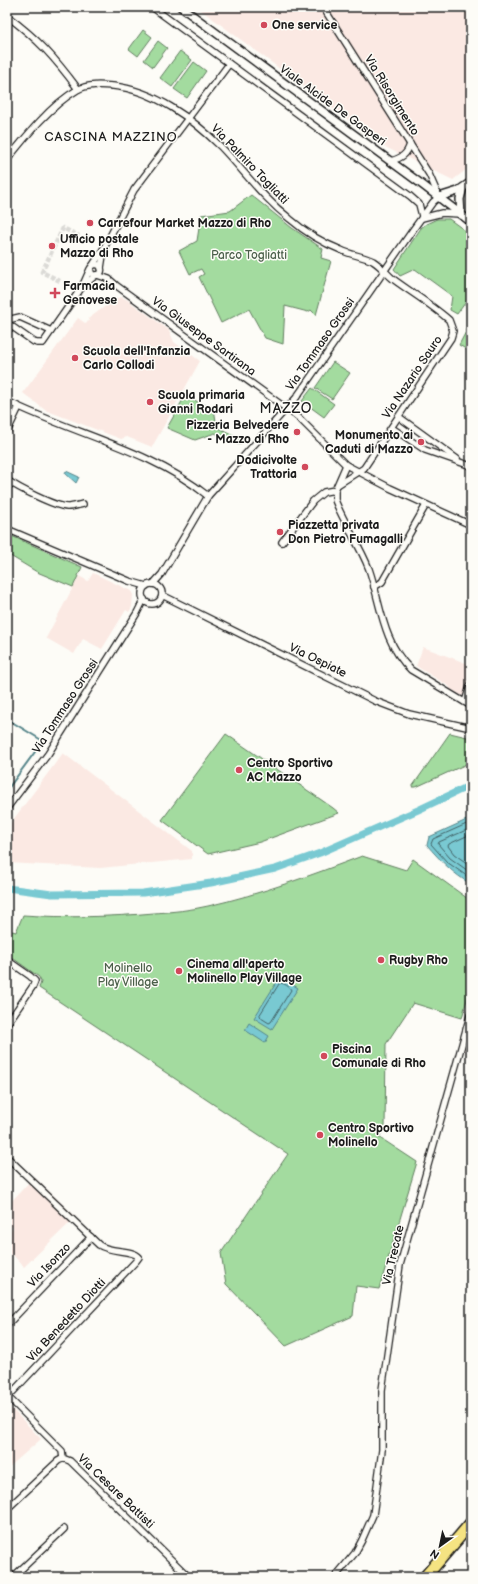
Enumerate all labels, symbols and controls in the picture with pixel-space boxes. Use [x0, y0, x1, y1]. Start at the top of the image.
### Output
place label: One service [272, 18, 337, 33]
marker: One service [259, 20, 269, 30]
street label: Via Risorgimento [361, 52, 422, 138]
street label: Viale Alcide De Gasperi [276, 62, 389, 149]
street label: Via Palmiro Togliatti [208, 121, 292, 208]
district label: CASCINA MAZZINO [44, 129, 178, 145]
place label: Carrefour Market Mazzo di Rho [98, 216, 271, 231]
marker: Carrefour Market Mazzo di Rho [85, 218, 95, 228]
place label: Ufficio postale Mazzo di Rho [60, 232, 139, 261]
marker: Ufficio postale Mazzo di Rho [47, 241, 57, 251]
park label: Parco Togliatti [211, 248, 287, 263]
place label: Farmacia Genovese [63, 279, 117, 308]
marker: Farmacia Genovese [50, 288, 60, 298]
street label: Via Giuseppe Sartirana [149, 294, 259, 379]
street label: Via Tommaso Grossi [283, 295, 358, 394]
street label: Via Nazario Sauro [379, 333, 446, 422]
place label: Scuola dell'Infanzia Carlo Collodi [83, 344, 190, 373]
marker: Scuola dell'Infanzia Carlo Collodi [70, 353, 80, 363]
place label: Scuola primaria Gianni Rodari [158, 388, 245, 417]
marker: Scuola primaria Gianni Rodari [145, 397, 155, 407]
district label: MAZZO [260, 400, 312, 417]
place label: Pizzeria Belvedere - Mazzo di Rho [186, 418, 289, 447]
marker: Pizzeria Belvedere - Mazzo di Rho [292, 427, 302, 437]
place label: Monumento ai Caduti di Mazzo [325, 428, 413, 457]
marker: Monumento ai Caduti di Mazzo [416, 437, 426, 447]
place label: Dodicivolte Trattoria [236, 453, 297, 482]
marker: Dodicivolte Trattoria [300, 462, 310, 472]
place label: Piazzetta privata Don Pietro Fumagalli [288, 518, 403, 547]
marker: Piazzetta privata Don Pietro Fumagalli [275, 527, 285, 537]
street label: Via Ospiate [286, 640, 349, 681]
street label: Via Tommaso Grossi [29, 656, 102, 756]
place label: Centro Sportivo AC Mazzo [246, 756, 333, 785]
marker: Centro Sportivo AC Mazzo [234, 765, 244, 775]
place label: Rugby Rho [389, 953, 448, 968]
marker: Rugby Rho [376, 955, 386, 965]
place label: Cinema all'aperto Molinello Play Village [187, 957, 302, 986]
park label: Molinello Play Village [98, 961, 158, 990]
marker: Cinema all'aperto Molinello Play Village [174, 966, 184, 976]
place label: Piscina Comunale di Rho [332, 1042, 426, 1071]
marker: Piscina Comunale di Rho [319, 1051, 329, 1061]
place label: Centro Sportivo Molinello [328, 1121, 414, 1150]
marker: Centro Sportivo Molinello [315, 1130, 325, 1140]
street label: Via Trecate [379, 1224, 408, 1287]
street label: Via Isonzo [25, 1240, 74, 1291]
street label: Via Benedetto Diotti [24, 1275, 109, 1365]
street label: Via Cesare Battisti [74, 1451, 157, 1532]
north arrow [420, 1526, 460, 1566]
text: N [428, 1546, 442, 1562]

